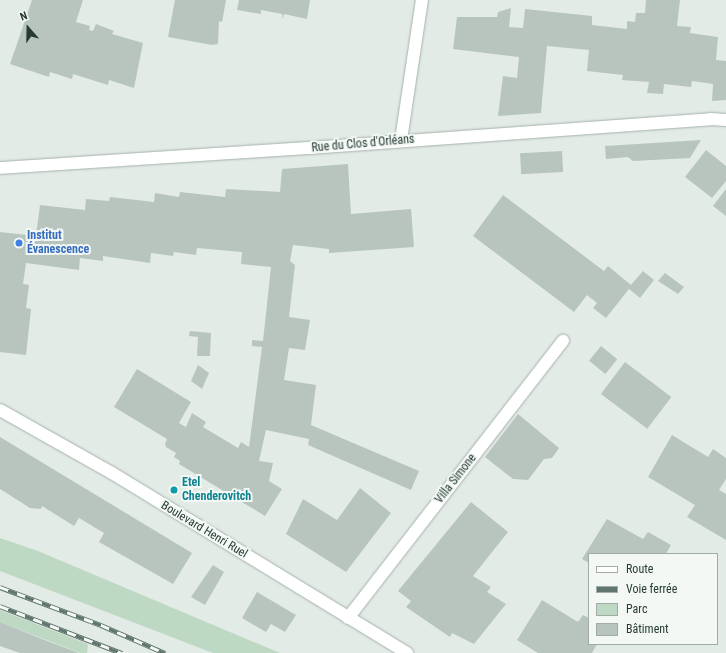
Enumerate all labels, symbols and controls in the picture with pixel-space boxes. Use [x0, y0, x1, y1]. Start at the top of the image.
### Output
north arrow [8, 8, 48, 48]
text: N [18, 9, 29, 24]
street label: Rue du Clos d'Orléans [311, 132, 415, 156]
place label: Institut Évanescence [27, 229, 89, 257]
marker: Institut Évanescence [14, 238, 24, 248]
street label: Villa Simone [432, 451, 480, 507]
place label: Etel Chenderovitch [182, 476, 251, 504]
marker: Etel Chenderovitch [169, 485, 179, 495]
street label: Boulevard Henri Ruel [158, 499, 250, 561]
legend [588, 553, 718, 645]
text: Route [626, 562, 653, 576]
text: Voie ferrée [626, 582, 677, 596]
text: Parc [626, 602, 647, 616]
text: Bâtiment [626, 622, 669, 636]

